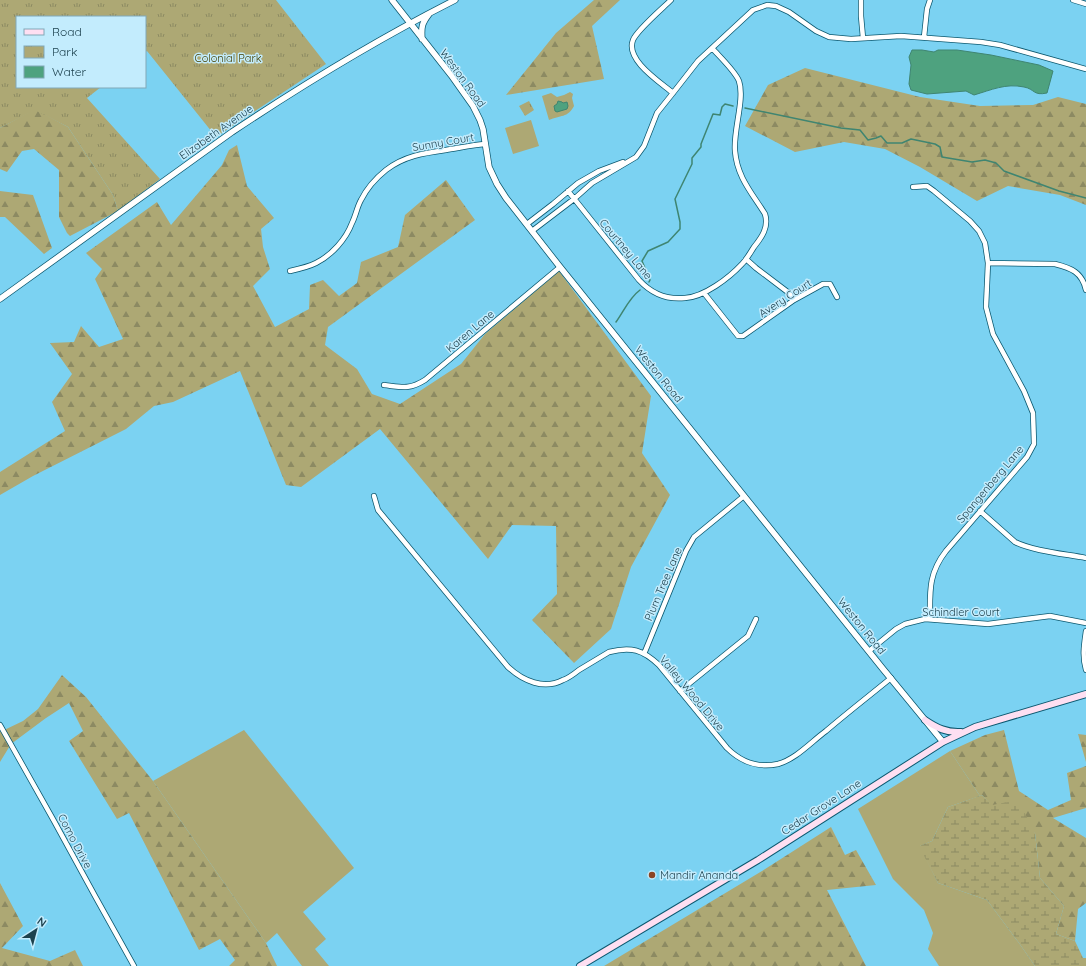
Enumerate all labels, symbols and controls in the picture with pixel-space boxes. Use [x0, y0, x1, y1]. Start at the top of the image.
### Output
legend [16, 16, 146, 88]
text: Road [52, 24, 82, 39]
text: Park [52, 44, 77, 59]
street label: Weston Road [437, 46, 489, 110]
park label: Colonial Park [194, 51, 262, 65]
text: Water [52, 64, 87, 79]
street label: Elizabeth Avenue [177, 101, 255, 163]
street label: Sunny Court [411, 130, 475, 154]
street label: Courtney Lane [597, 216, 655, 282]
street label: Avery Court [756, 276, 814, 320]
street label: Karen Lane [443, 307, 497, 355]
street label: Weston Road [632, 343, 686, 405]
street label: Spangenberg Lane [953, 442, 1027, 526]
street label: Plum Tree Lane [641, 545, 685, 623]
street label: Weston Road [835, 595, 889, 657]
street label: Schindler Court [922, 605, 1000, 619]
street label: Valley Wood Drive [656, 652, 728, 734]
street label: Cedar Grove Lane [778, 776, 864, 838]
street label: Como Drive [55, 811, 95, 871]
place label: Mandir Ananda [660, 868, 738, 882]
marker: Mandir Ananda [647, 870, 657, 880]
north arrow [16, 910, 56, 950]
text: N [34, 914, 49, 930]

